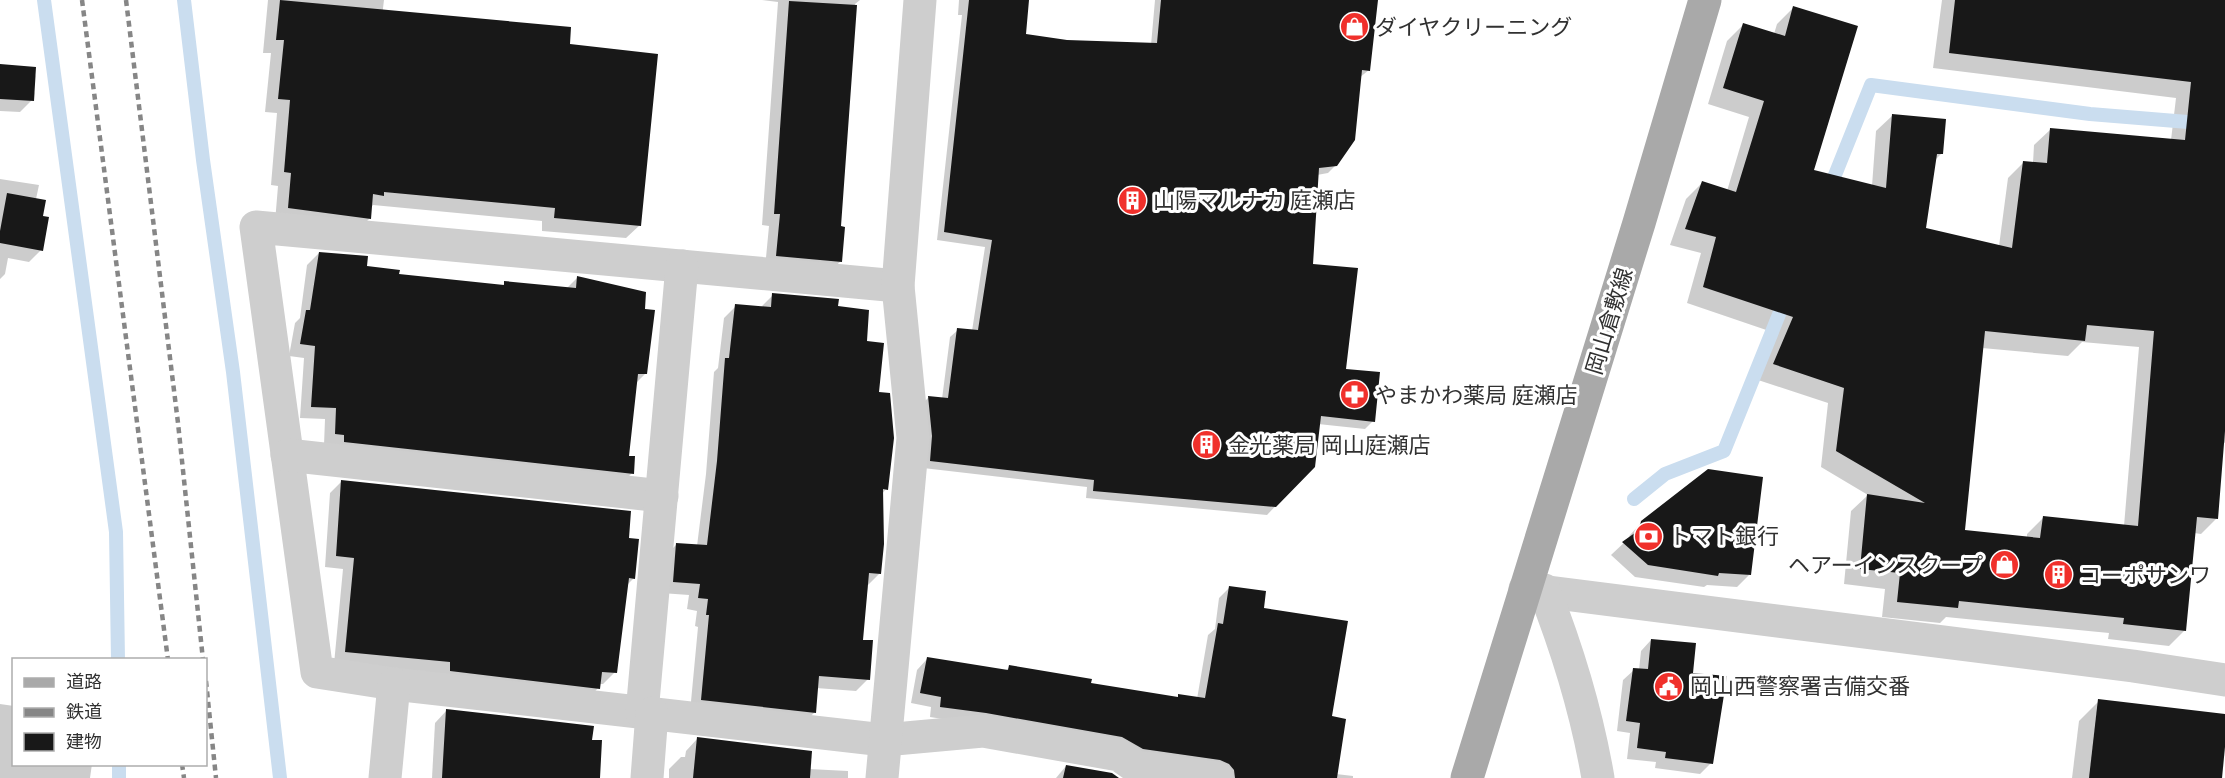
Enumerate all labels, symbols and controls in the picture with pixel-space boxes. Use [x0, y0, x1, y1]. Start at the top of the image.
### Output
shop icon: ダイヤクリーニング [1338, 11, 1370, 43]
place label: ダイヤクリーニング [1375, 13, 1572, 41]
building icon: 山陽マルナカ 庭瀬店 [1116, 184, 1148, 216]
place label: 山陽マルナカ 庭瀬店 [1153, 186, 1356, 214]
street label: 岡山倉敷線 [1580, 264, 1638, 378]
pharmacy icon: やまかわ薬局 庭瀬店 [1338, 379, 1370, 411]
place label: やまかわ薬局 庭瀬店 [1375, 381, 1578, 409]
building icon: 金光薬局 岡山庭瀬店 [1191, 429, 1223, 461]
place label: 金光薬局 岡山庭瀬店 [1228, 431, 1431, 459]
bank icon: トマト銀行 [1632, 520, 1664, 552]
place label: トマト銀行 [1669, 522, 1779, 550]
shop icon: ヘアーインスクープ [1988, 549, 2020, 581]
place label: ヘアーインスクープ [1788, 551, 1983, 579]
building icon: コーポサンワ [2042, 559, 2074, 591]
place label: コーポサンワ [2079, 561, 2211, 589]
legend [12, 658, 207, 766]
text: 道路 [66, 670, 102, 693]
public building icon: 岡山西警察署吉備交番 [1653, 670, 1685, 702]
place label: 岡山西警察署吉備交番 [1690, 672, 1910, 700]
text: 鉄道 [66, 700, 102, 723]
text: 建物 [66, 730, 102, 753]

